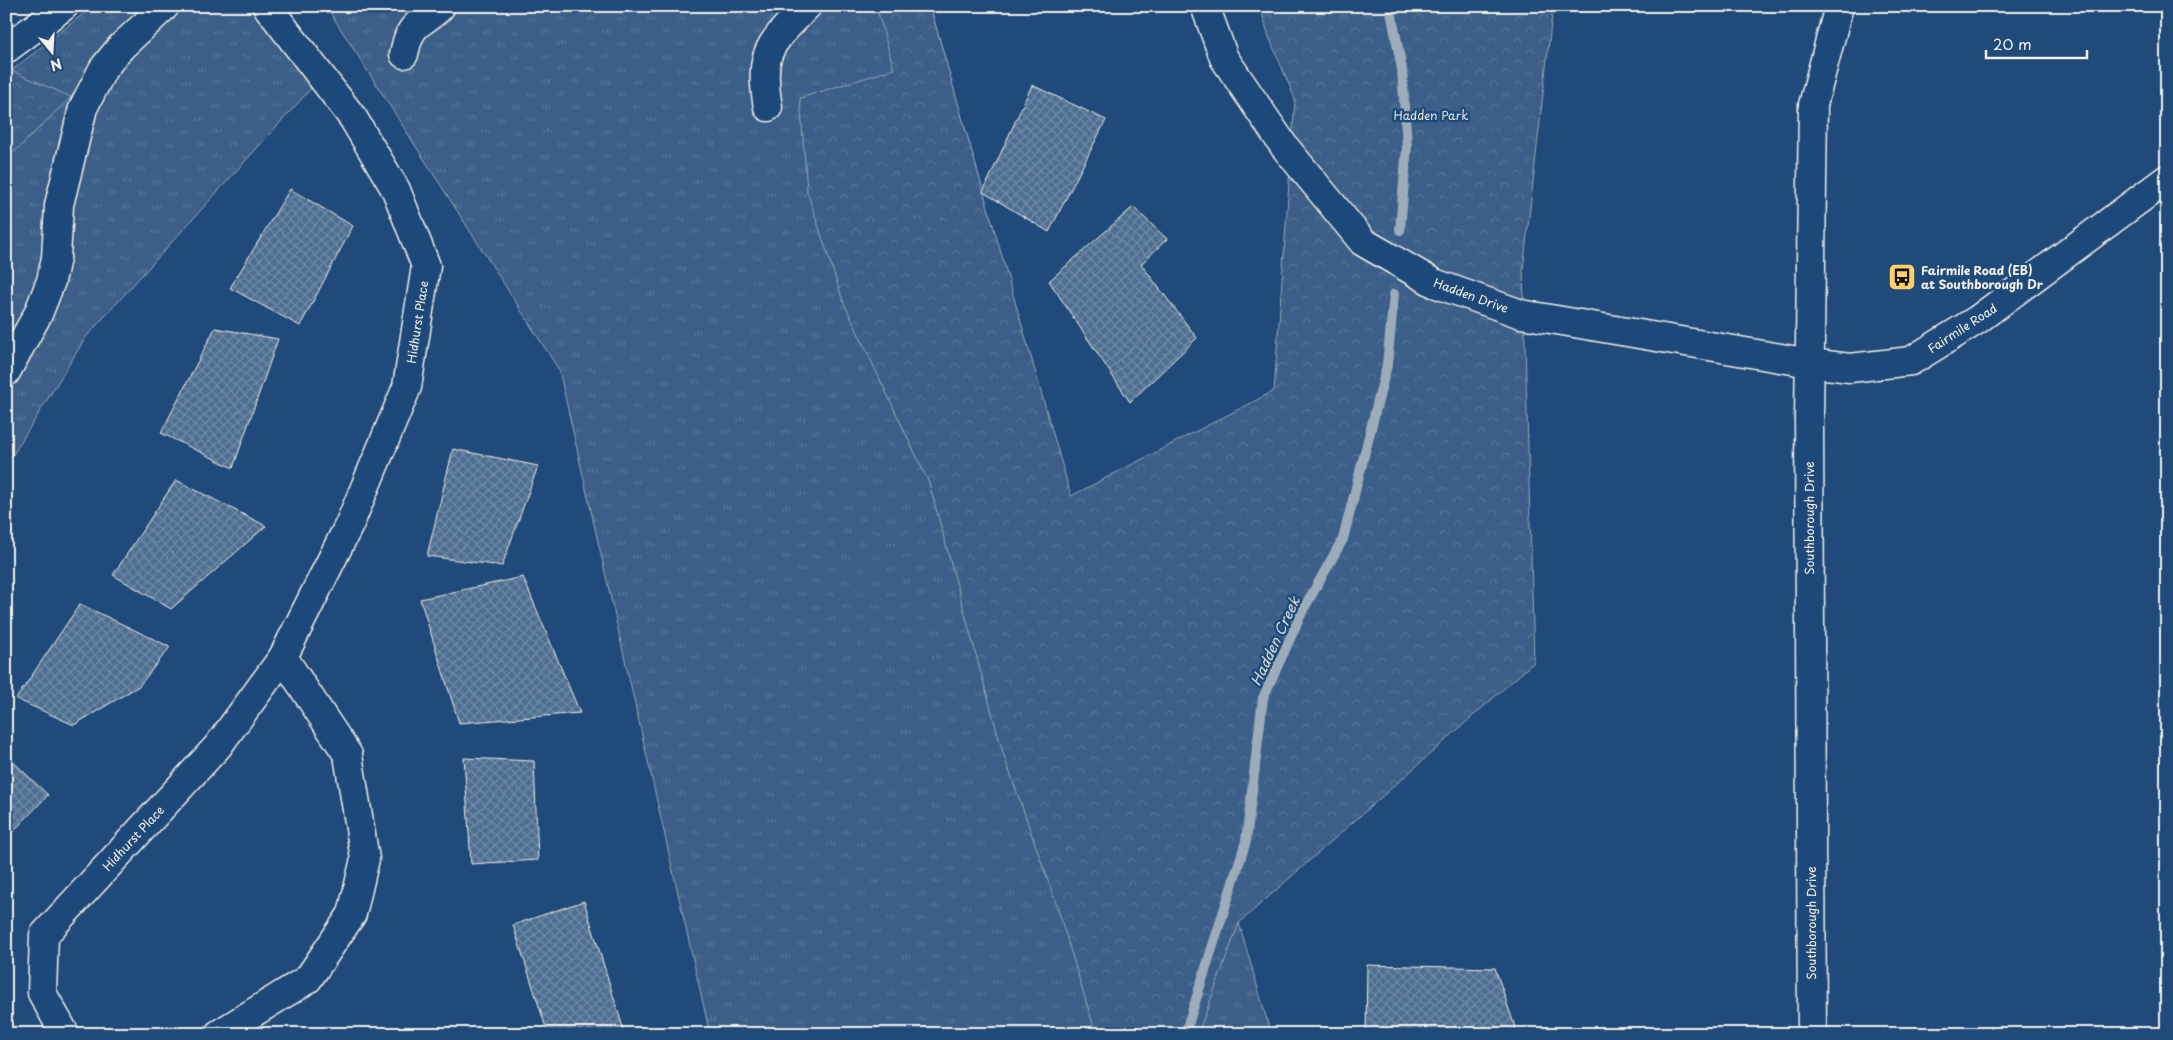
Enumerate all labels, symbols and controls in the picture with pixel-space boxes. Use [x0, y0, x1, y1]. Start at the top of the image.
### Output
north arrow [28, 28, 78, 78]
scale bar [1986, 28, 2087, 60]
text: 20 m [1993, 32, 2032, 55]
text: N [48, 53, 65, 77]
park label: Hadden Park [1394, 106, 1469, 124]
place label: Fairmile Road (EB) at Southborough Dr [1921, 261, 2044, 293]
bus stop icon: Fairmile Road (EB) at Southborough Dr [1887, 262, 1917, 292]
street label: Hadden Drive [1431, 273, 1511, 317]
street label: Hidhurst Place [402, 279, 432, 365]
street label: Fairmile Road [1924, 299, 2000, 357]
street label: Southborough Drive [1800, 461, 1818, 575]
water label: Hadden Creek [1245, 591, 1306, 689]
street label: Hidhurst Place [98, 801, 168, 875]
street label: Southborough Drive [1802, 866, 1820, 980]

